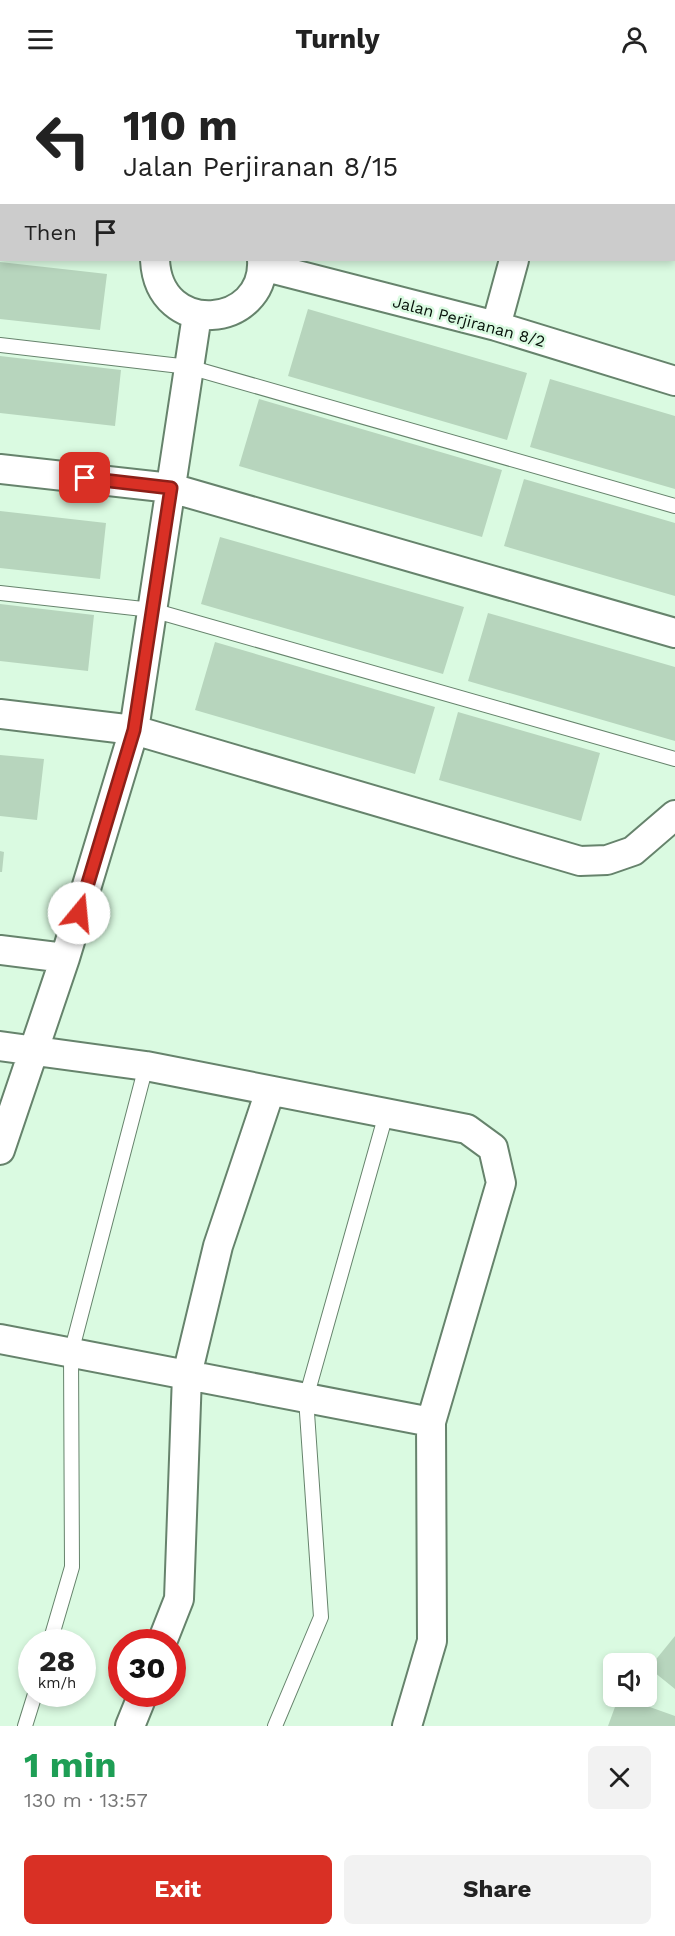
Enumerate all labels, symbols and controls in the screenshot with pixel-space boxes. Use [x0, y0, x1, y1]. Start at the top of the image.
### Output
icon: menu [24, 23, 57, 56]
text: Turnly [295, 23, 380, 55]
icon: person [618, 23, 651, 56]
text: 110 m [123, 101, 238, 150]
icon: left [24, 102, 102, 180]
text: Jalan Perjiranan 8/15 [123, 151, 398, 183]
icon: arrive [89, 216, 122, 249]
text: Then [24, 220, 77, 245]
street label: Jalan Perjiranan 8/2 [391, 292, 547, 351]
pin [59, 452, 110, 503]
icon: arrive [68, 461, 101, 494]
position arrow [47, 881, 111, 945]
speed limit sign: 30 [108, 1629, 186, 1707]
text: 28 [39, 1643, 75, 1678]
map controls [603, 1653, 657, 1707]
button: sound [603, 1653, 657, 1707]
text: km/h [38, 1674, 76, 1692]
text: 1 min [24, 1744, 116, 1786]
button: close [588, 1746, 651, 1809]
text: 130 m · 13:57 [24, 1788, 148, 1812]
button: Exit [24, 1855, 332, 1924]
button: Share [344, 1855, 651, 1924]

